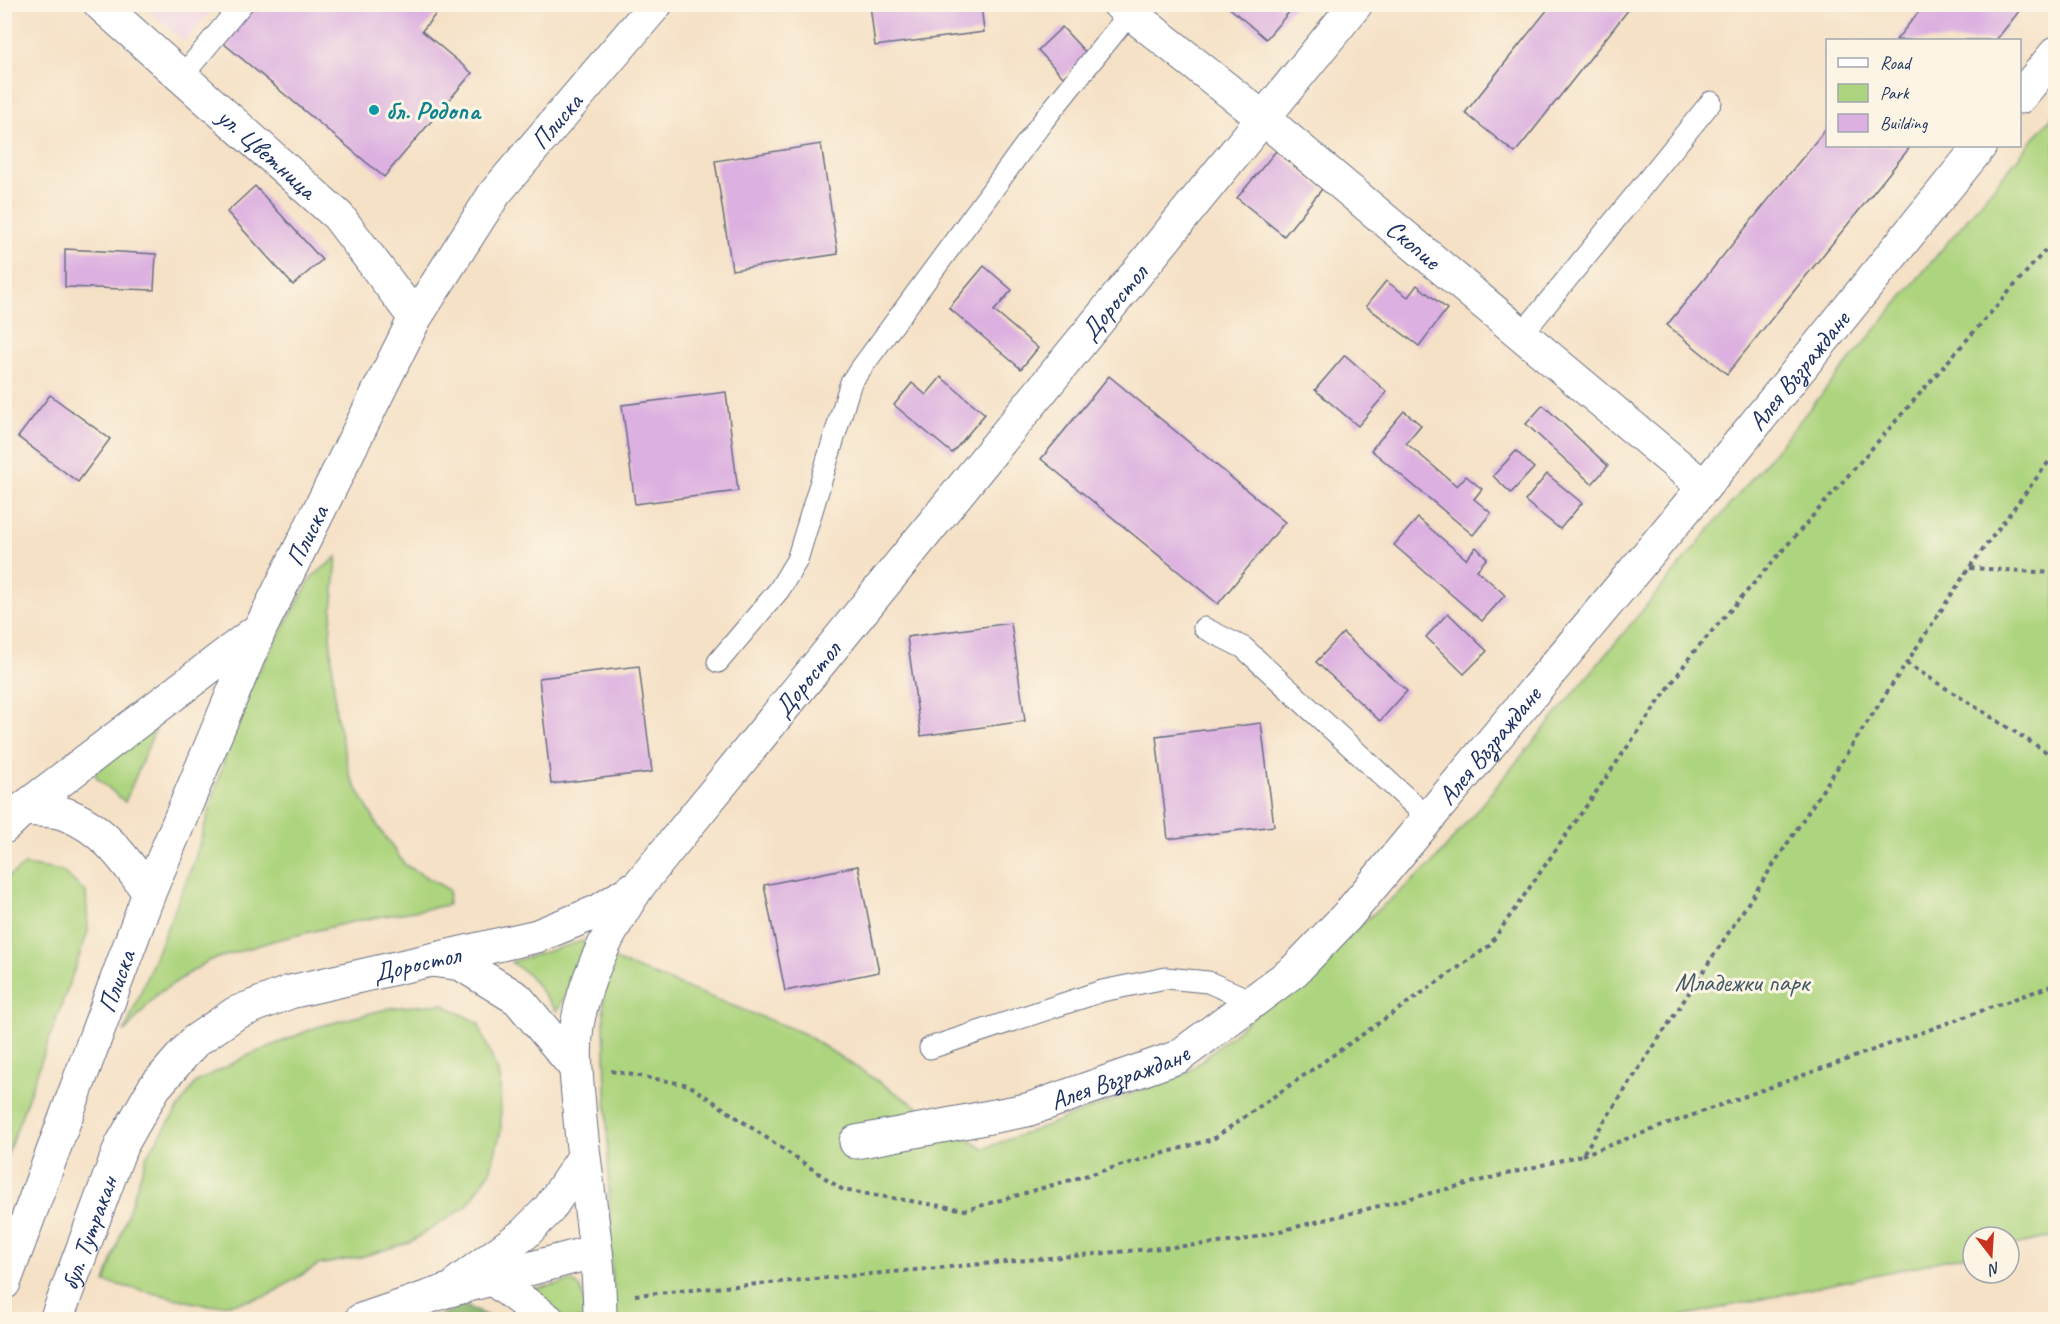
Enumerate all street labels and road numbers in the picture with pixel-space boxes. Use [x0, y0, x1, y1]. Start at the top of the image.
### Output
street label: Плиска [524, 85, 591, 156]
street label: ул. Цветница [209, 99, 325, 208]
street label: Скопие [1379, 212, 1449, 278]
street label: Доростол [1073, 256, 1156, 347]
street label: Алея Възраждане [1741, 303, 1858, 437]
street label: Плиска [278, 498, 337, 572]
street label: Доростол [766, 633, 849, 724]
street label: Алея Възраждане [1431, 678, 1549, 812]
street label: Доростол [370, 938, 465, 990]
street label: Плиска [90, 944, 144, 1017]
street label: Алея Възраждане [1046, 1037, 1198, 1118]
street label: бул. Тутракан [53, 1170, 126, 1295]

